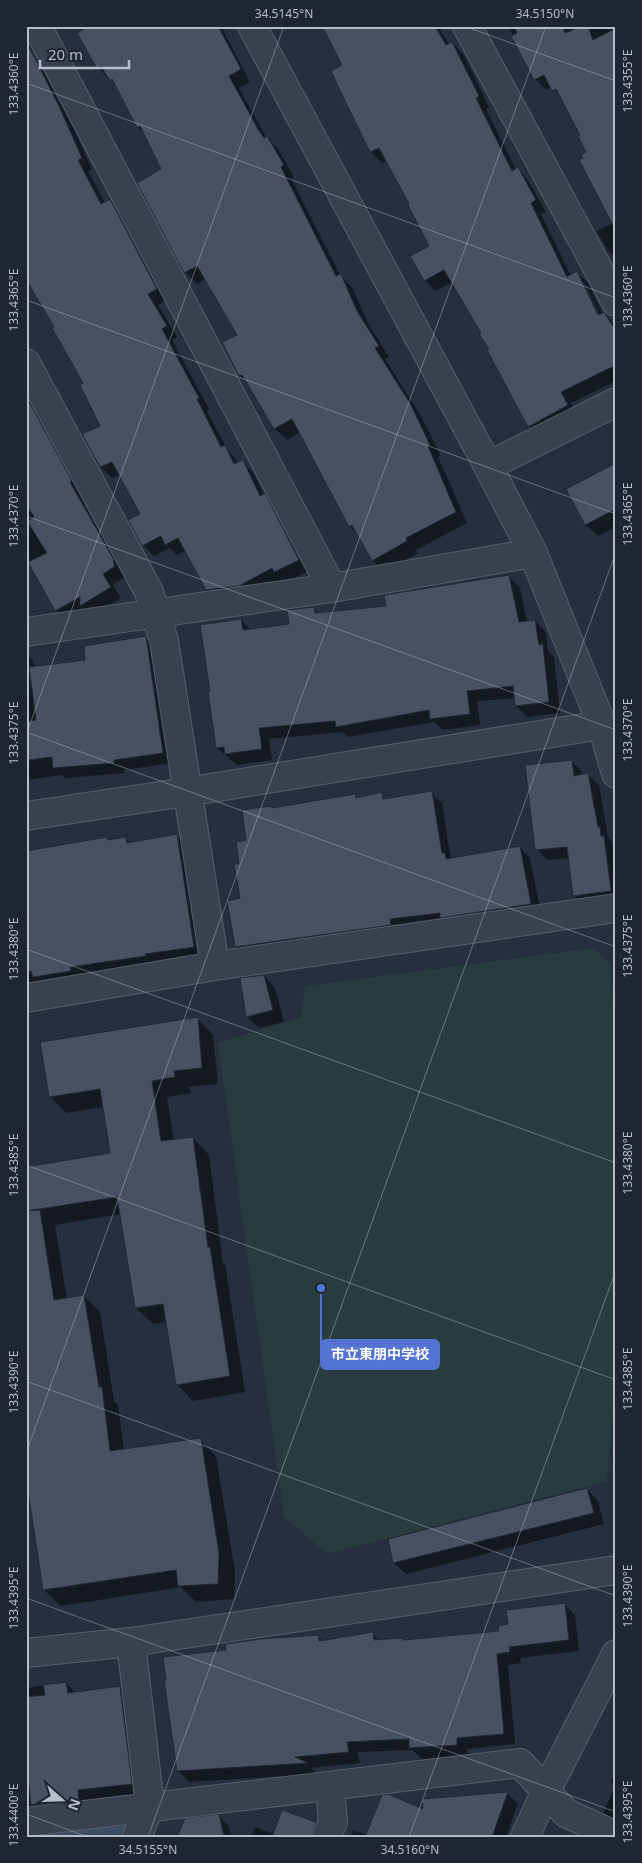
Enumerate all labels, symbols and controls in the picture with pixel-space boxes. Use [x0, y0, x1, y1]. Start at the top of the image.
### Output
text: 34.5145°N [255, 5, 313, 22]
text: 34.5150°N [516, 5, 574, 22]
scale bar [40, 38, 129, 70]
text: 20 m [48, 44, 83, 64]
text: 133.4355°E [619, 49, 636, 113]
text: 133.4360°E [5, 52, 22, 116]
text: 133.4360°E [619, 265, 636, 329]
text: 133.4365°E [5, 268, 22, 332]
text: 133.4365°E [619, 482, 636, 546]
text: 133.4370°E [5, 484, 22, 548]
text: 133.4370°E [619, 698, 636, 762]
text: 133.4375°E [5, 701, 22, 765]
text: 133.4375°E [619, 914, 636, 978]
text: 133.4380°E [5, 917, 22, 981]
text: 133.4380°E [619, 1131, 636, 1195]
text: 133.4385°E [5, 1133, 22, 1197]
callout: 市立東朋中学校 [321, 1340, 439, 1369]
text: 市立東朋中学校 [331, 1344, 429, 1363]
text: 133.4385°E [619, 1347, 636, 1411]
text: 133.4390°E [5, 1350, 22, 1414]
text: 133.4390°E [619, 1564, 636, 1628]
text: 133.4395°E [5, 1566, 22, 1630]
north arrow [38, 1776, 88, 1826]
text: 133.4395°E [619, 1780, 636, 1844]
text: 133.4400°E [5, 1783, 22, 1847]
text: N [64, 1796, 86, 1813]
text: 34.5155°N [119, 1841, 177, 1858]
text: 34.5160°N [381, 1841, 439, 1858]

